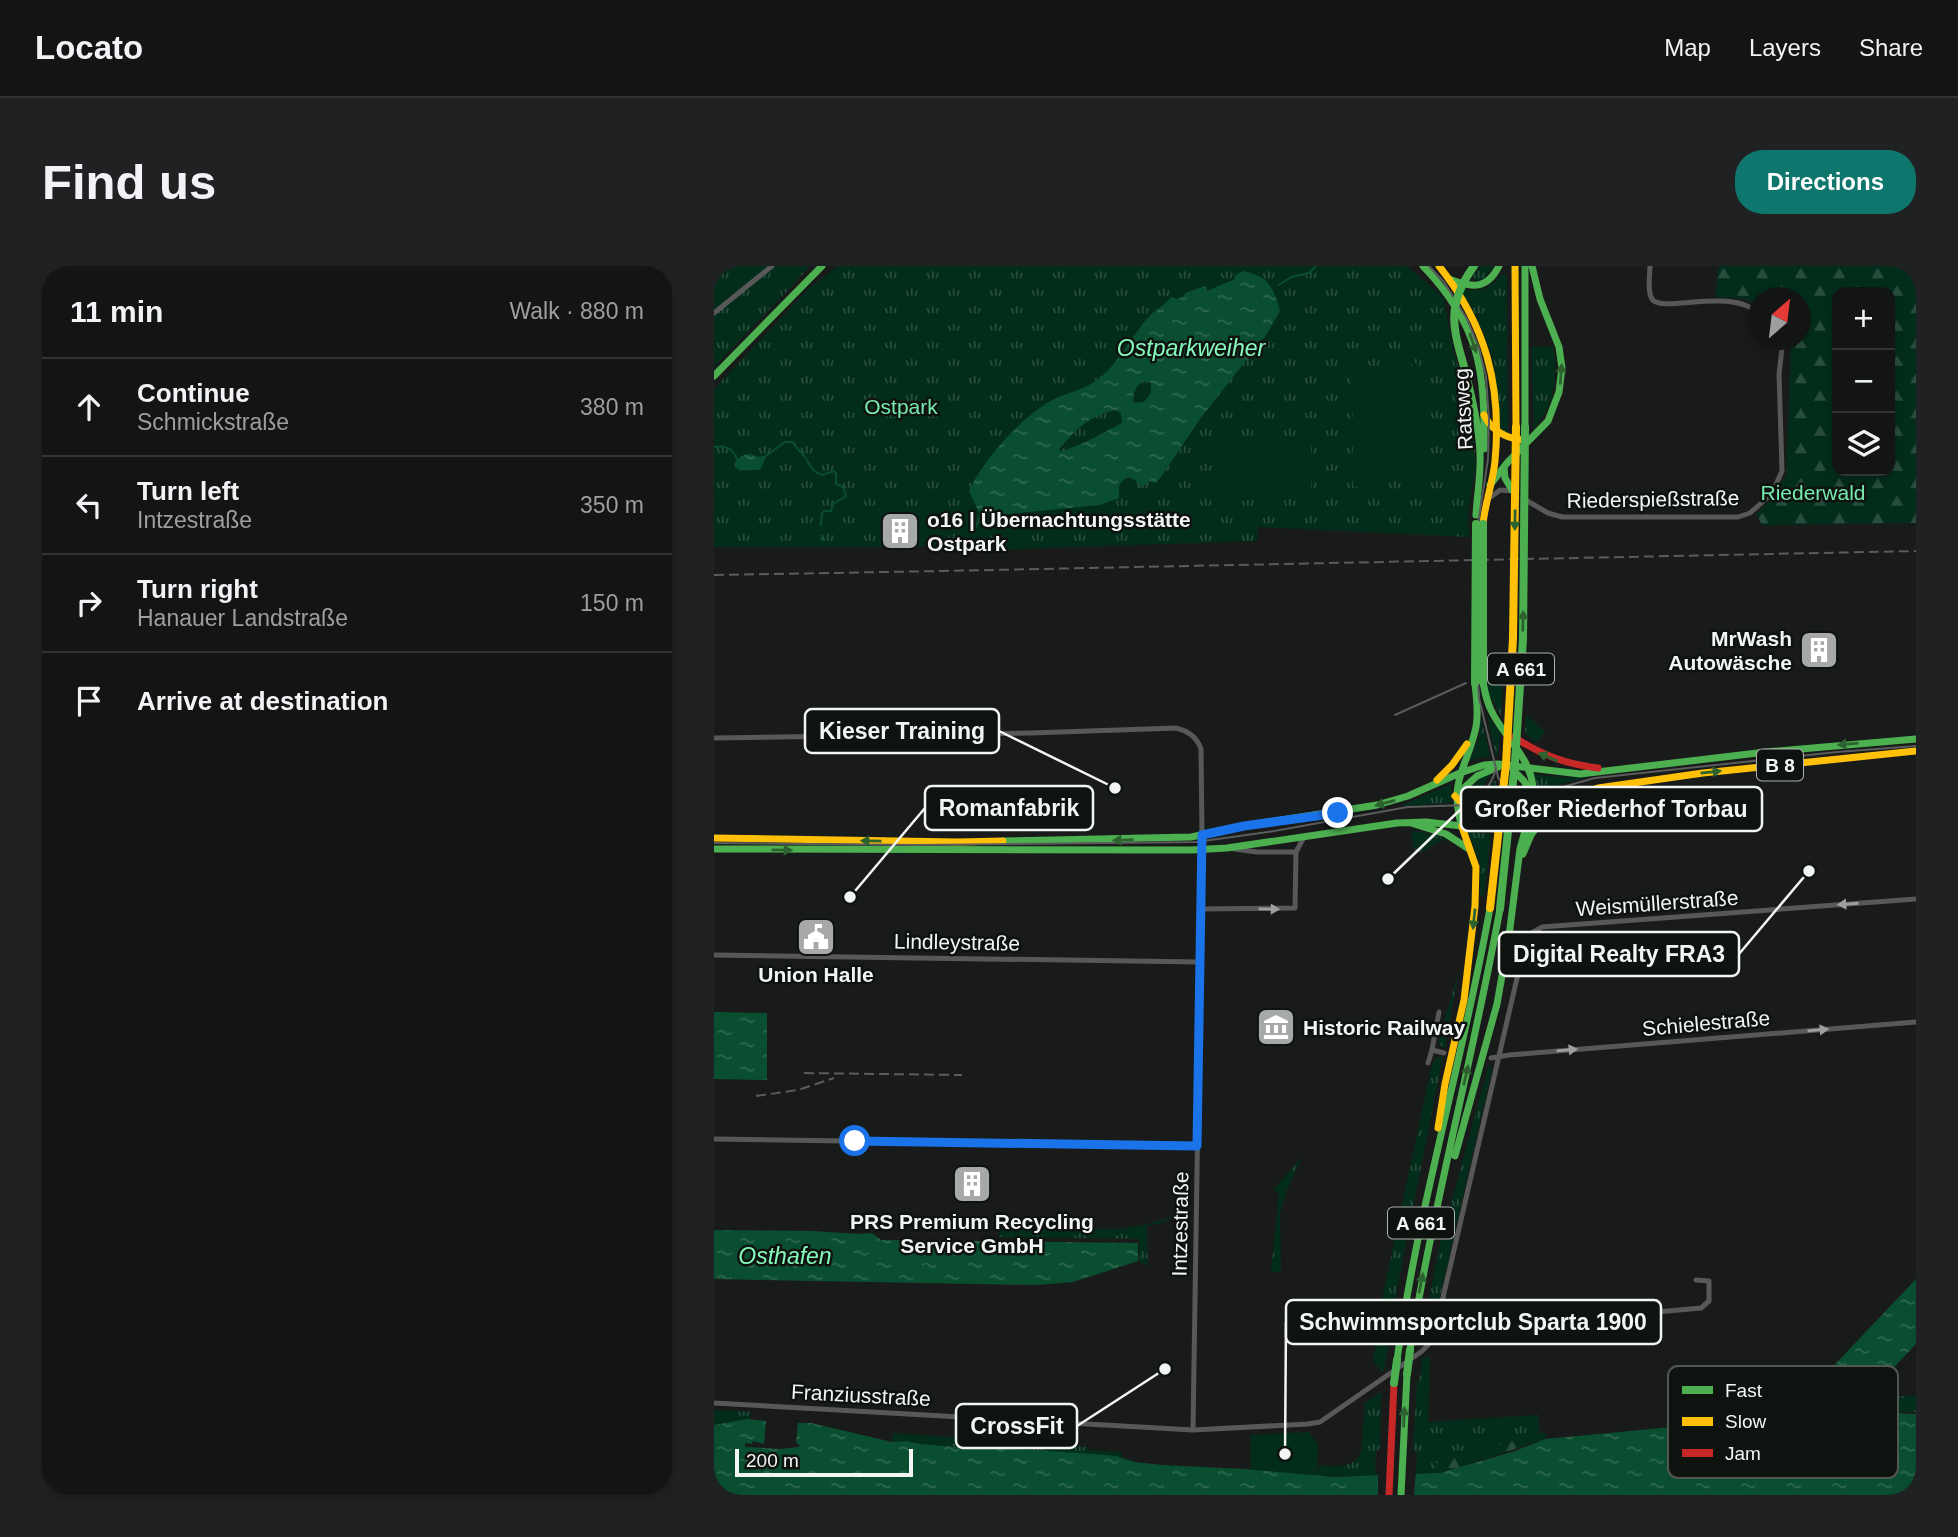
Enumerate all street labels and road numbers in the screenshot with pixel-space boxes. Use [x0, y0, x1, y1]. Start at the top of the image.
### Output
street label: Ratsweg [1449, 368, 1477, 450]
street label: Riederspießstraße [1566, 486, 1740, 512]
road number: A 661 [1488, 654, 1554, 684]
road number: B 8 [1757, 750, 1803, 780]
street label: Weismüllerstraße [1575, 886, 1739, 920]
street label: Lindleystraße [894, 929, 1020, 955]
street label: Schielestraße [1641, 1006, 1771, 1040]
street label: Intzestraße [1168, 1171, 1192, 1277]
road number: A 661 [1388, 1208, 1454, 1239]
street label: Franziusstraße [790, 1380, 932, 1410]

